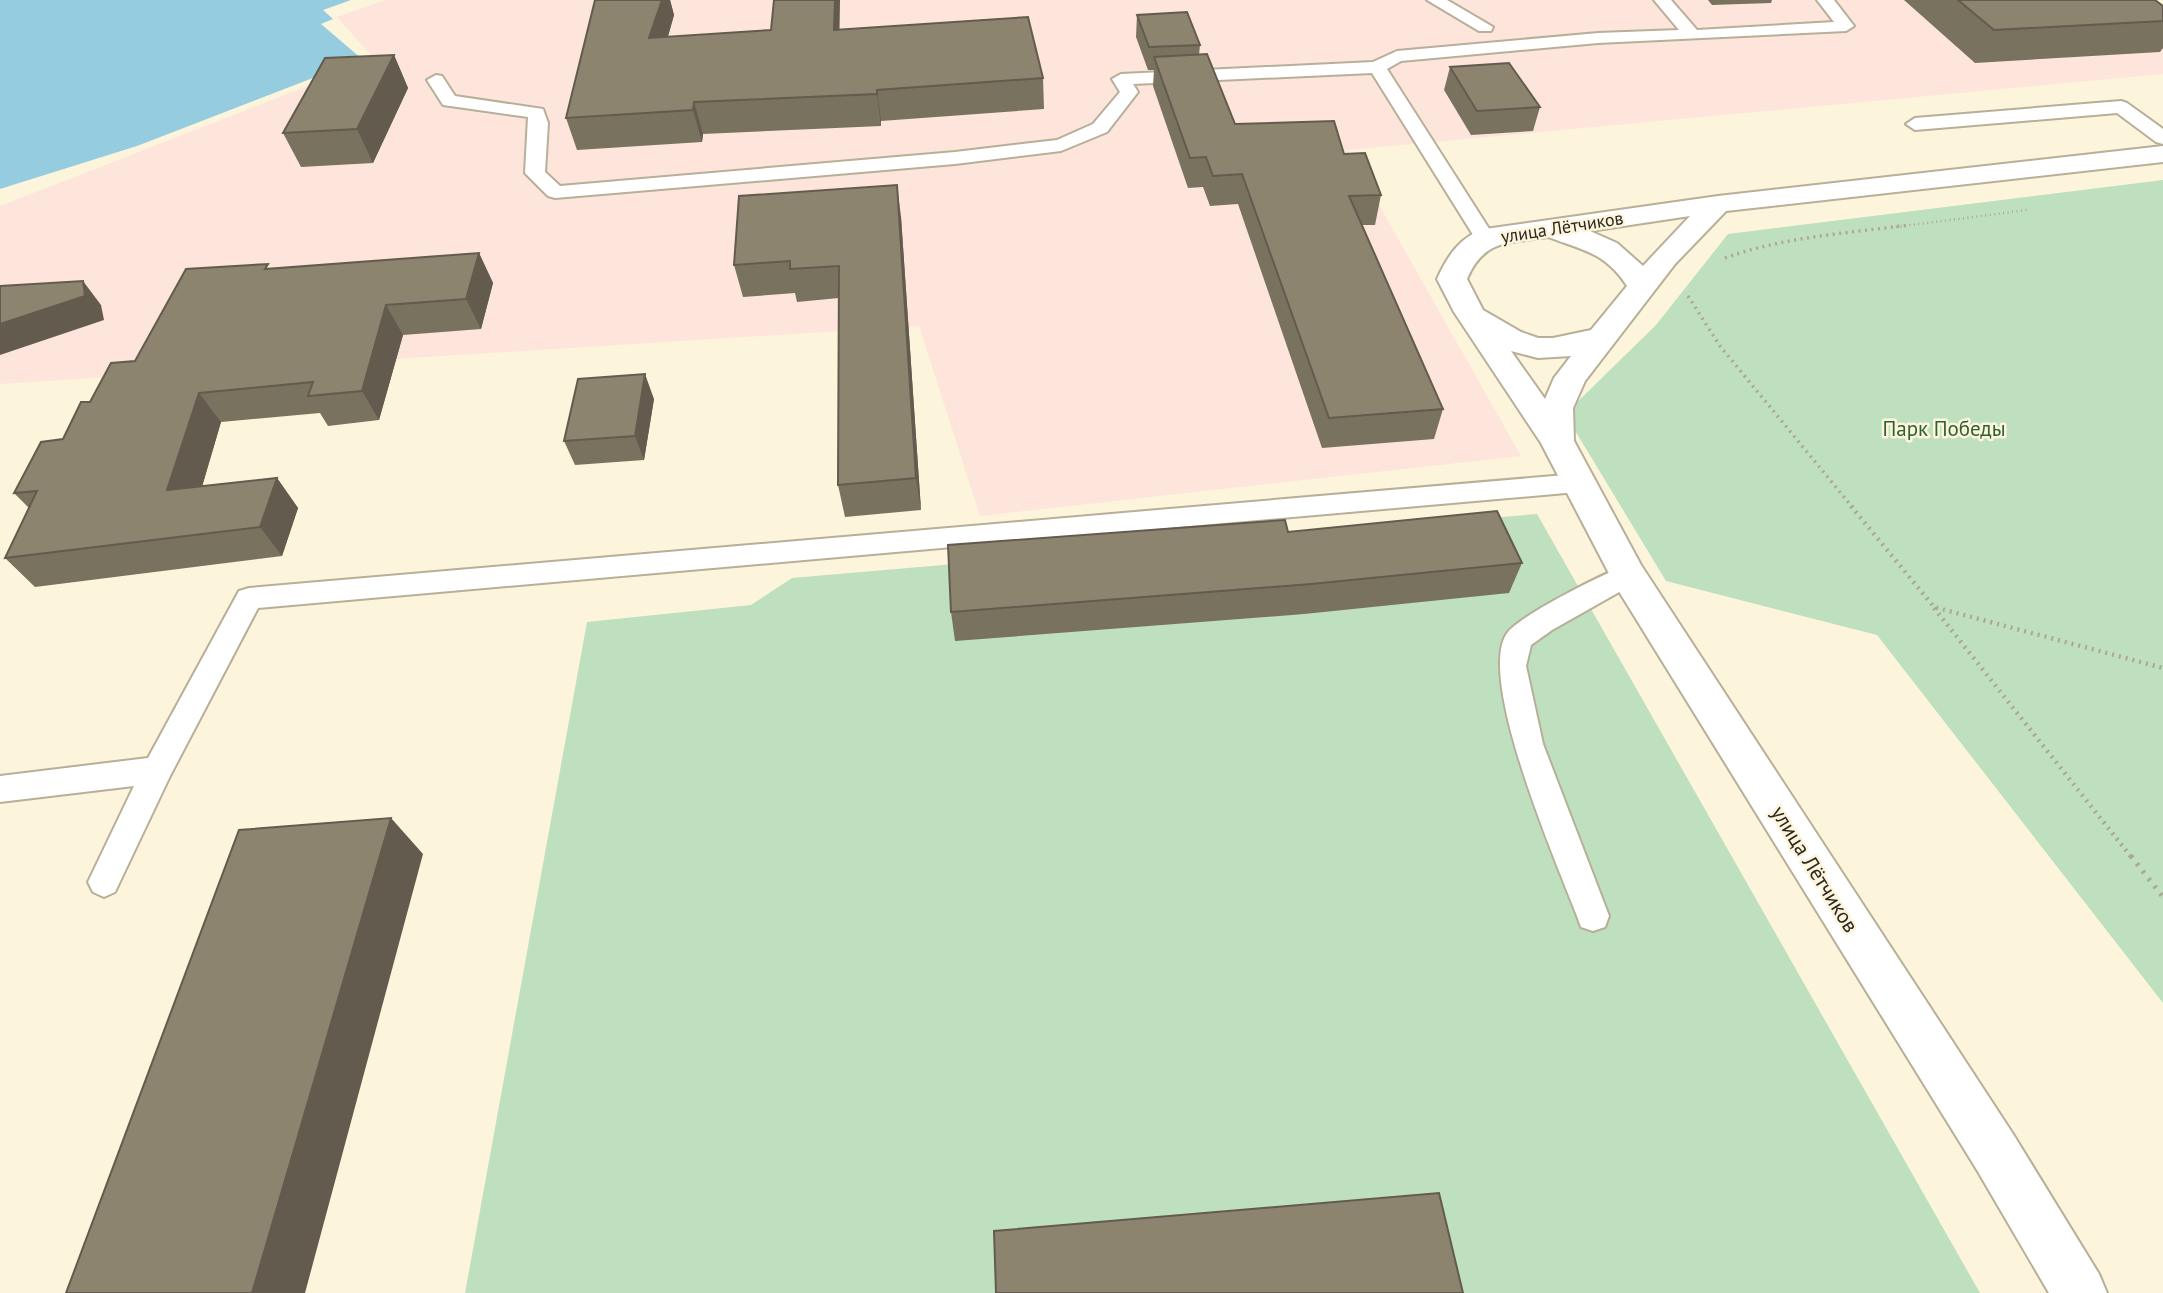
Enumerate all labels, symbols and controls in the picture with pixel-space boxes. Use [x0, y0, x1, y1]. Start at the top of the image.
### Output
street label: улица Лётчиков [1499, 206, 1625, 248]
park label: Парк Победы [1882, 415, 2006, 442]
street label: улица Лётчиков [1765, 801, 1865, 937]

